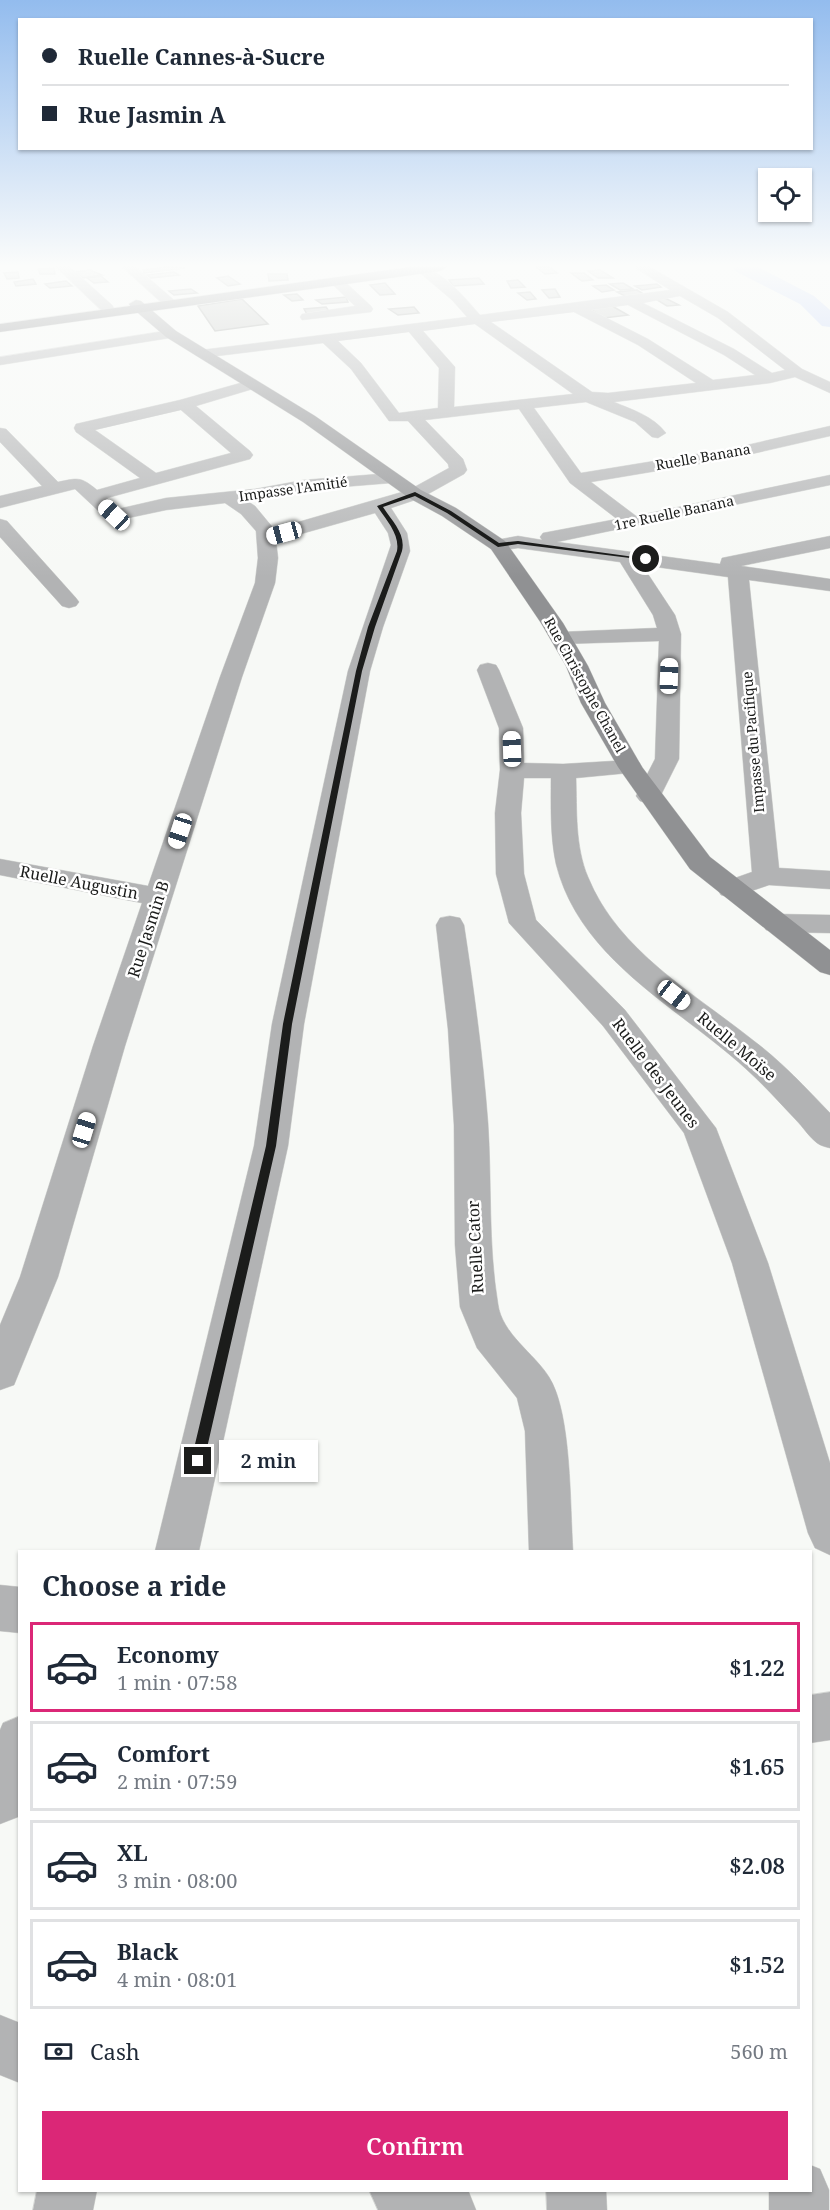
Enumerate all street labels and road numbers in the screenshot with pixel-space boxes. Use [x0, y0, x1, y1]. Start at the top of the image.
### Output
street label: Ruelle Banana [654, 439, 752, 474]
street label: Impasse l'Amitié [237, 471, 348, 506]
street label: 1re Ruelle Banana [612, 491, 736, 534]
street label: Rue Christophe Chanel [540, 614, 631, 756]
street label: Impasse du Pacifique [737, 671, 768, 813]
street label: Ruelle Augustin [18, 860, 140, 904]
street label: Rue Jasmin B [122, 878, 174, 980]
street label: Ruelle Moïse [693, 1006, 781, 1086]
street label: Ruelle des Jeunes [607, 1014, 705, 1132]
street label: Ruelle Cator [462, 1199, 488, 1294]

